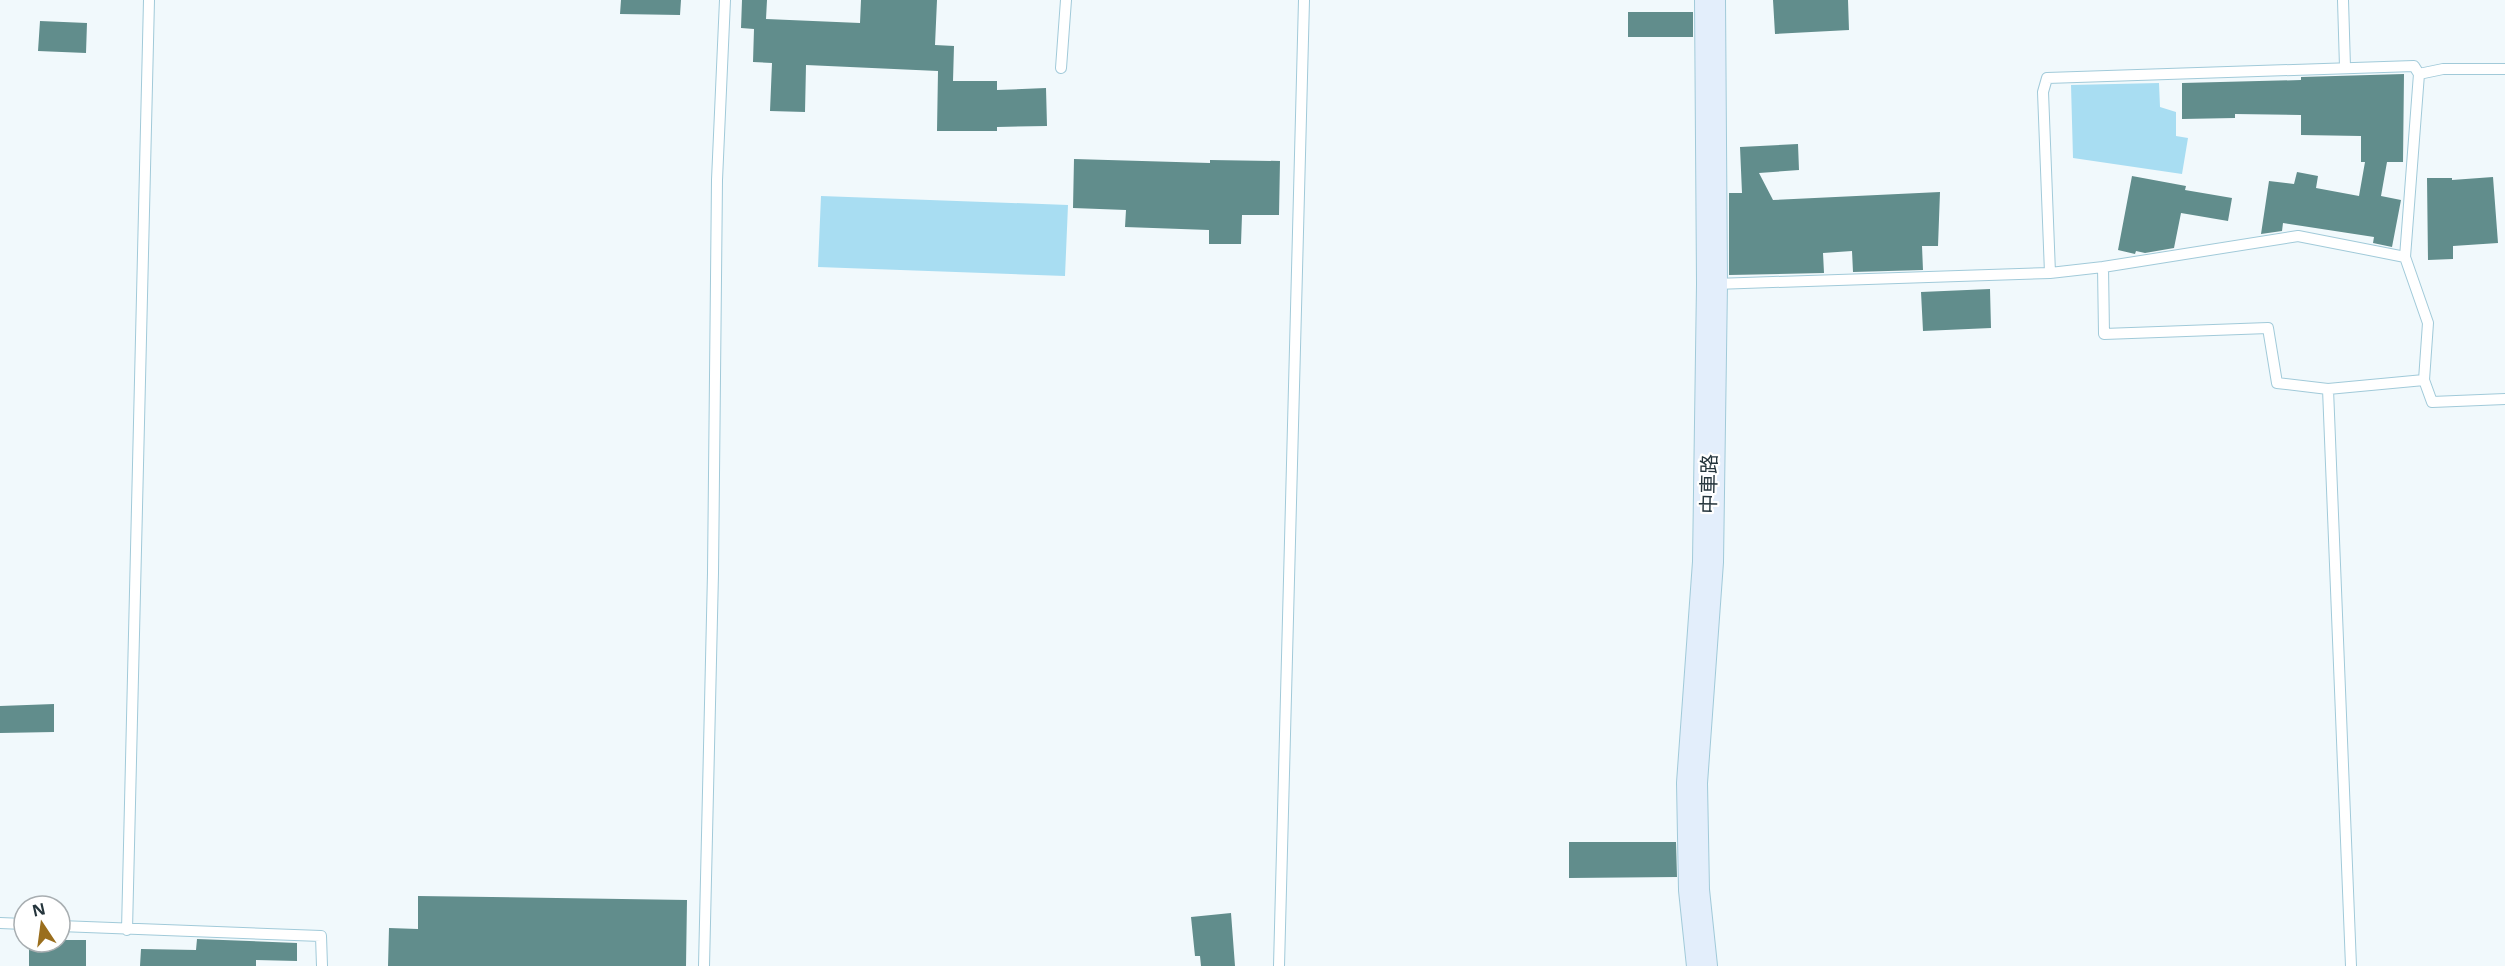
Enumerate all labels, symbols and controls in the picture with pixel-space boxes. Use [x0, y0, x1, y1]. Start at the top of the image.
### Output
street label: 中車路 [1694, 454, 1723, 514]
north arrow [12, 894, 72, 954]
text: N [30, 897, 47, 922]

